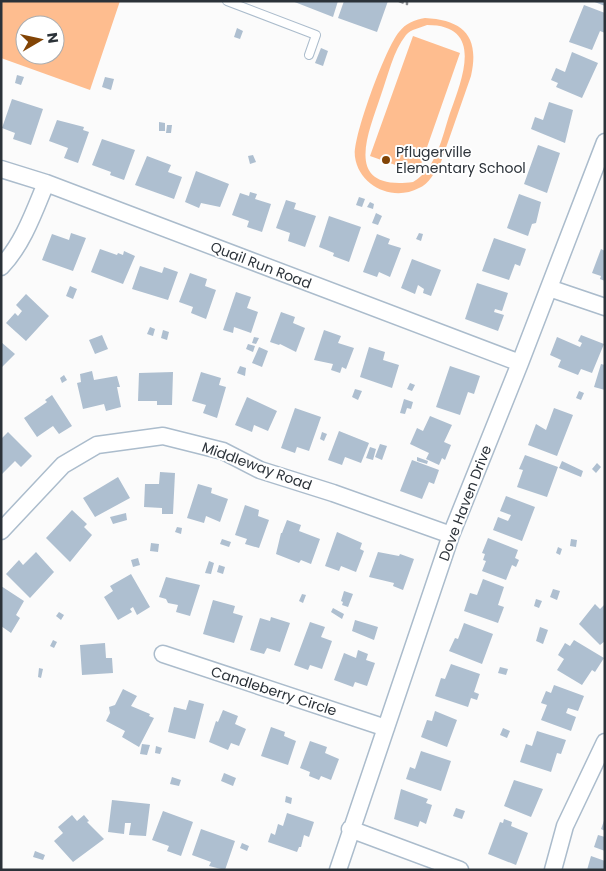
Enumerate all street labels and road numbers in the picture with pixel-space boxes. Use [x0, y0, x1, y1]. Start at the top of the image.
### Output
street label: Quail Run Road [208, 237, 314, 293]
street label: Middleway Road [199, 437, 315, 495]
street label: Dove Haven Drive [434, 442, 496, 564]
street label: Candleberry Circle [209, 661, 340, 721]

